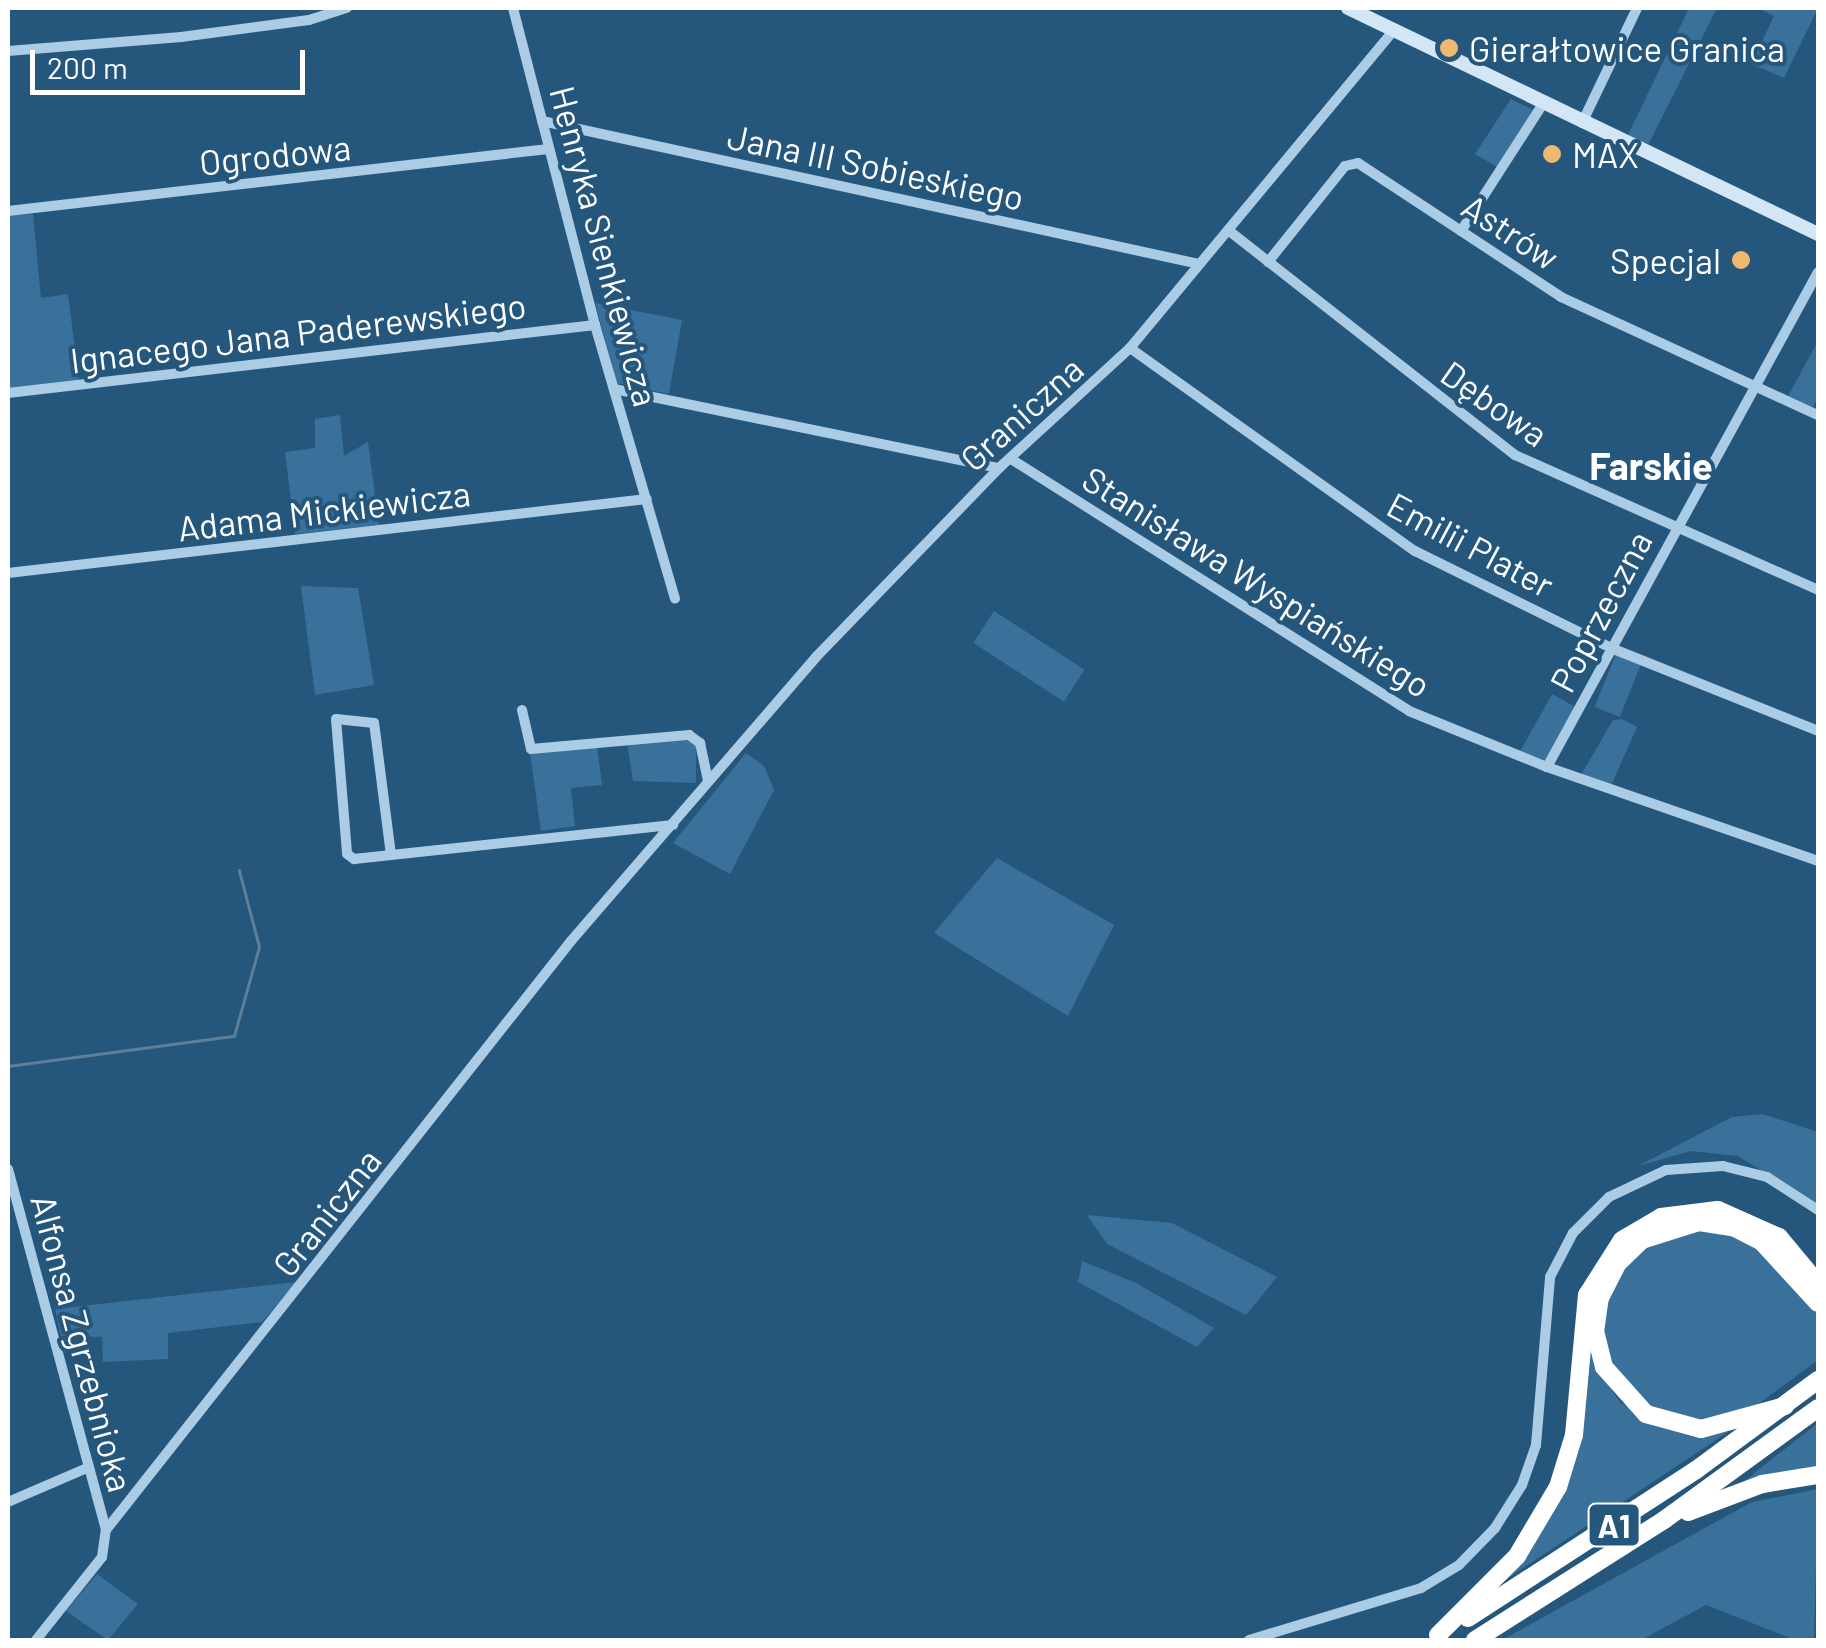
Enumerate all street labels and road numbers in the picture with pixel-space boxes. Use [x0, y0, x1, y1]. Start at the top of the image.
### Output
street label: Henryka Sienkiewicza [542, 81, 668, 411]
street label: Jana III Sobieskiego [724, 114, 1028, 218]
street label: Ogrodowa [197, 125, 353, 183]
street label: Astrów [1455, 184, 1567, 278]
street label: Ignacego Jana Paderewskiego [68, 283, 528, 381]
street label: Graniczna [951, 347, 1091, 479]
street label: Dębowa [1434, 351, 1556, 455]
street label: Stanisława Wyspiańskiego [1075, 457, 1439, 705]
street label: Adama Mickiewicza [175, 471, 473, 549]
street label: Emilii Plater [1381, 483, 1561, 605]
street label: Poprzeczna [1540, 523, 1660, 699]
street label: Graniczna [263, 1140, 389, 1284]
street label: Alfonsa Zgrzebnioka [23, 1190, 143, 1496]
road number: A1 [1586, 1498, 1642, 1552]

